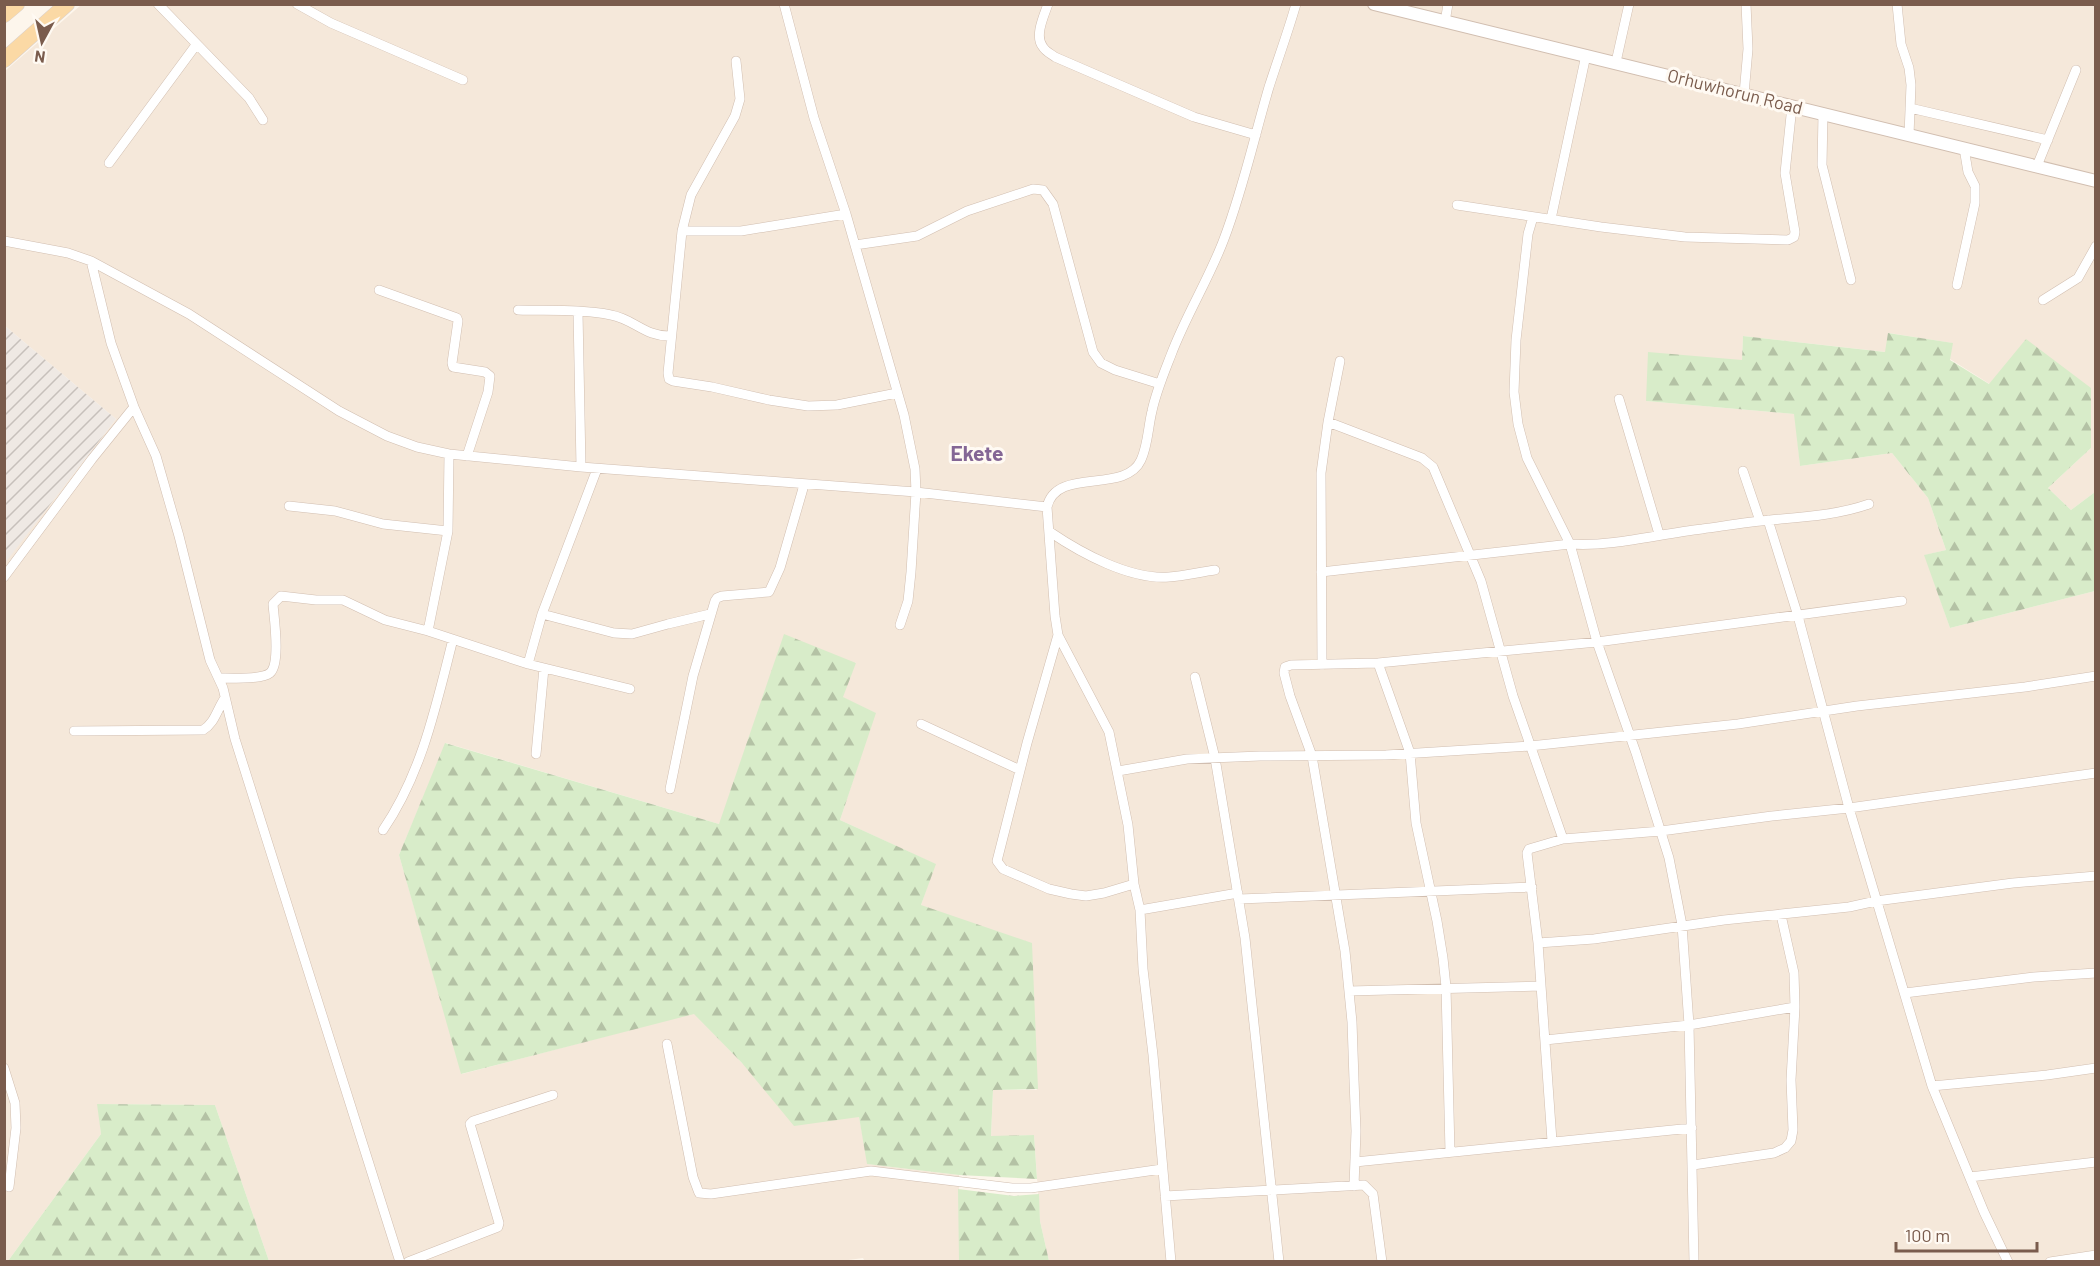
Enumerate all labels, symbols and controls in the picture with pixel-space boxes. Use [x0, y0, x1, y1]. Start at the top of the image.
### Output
north arrow [12, 12, 72, 72]
text: N [33, 47, 46, 67]
street label: Orhuwhorun Road [1665, 64, 1805, 118]
district label: Ekete [950, 440, 1004, 465]
scale bar [1896, 1215, 2037, 1253]
text: 100 m [1905, 1224, 1950, 1246]

